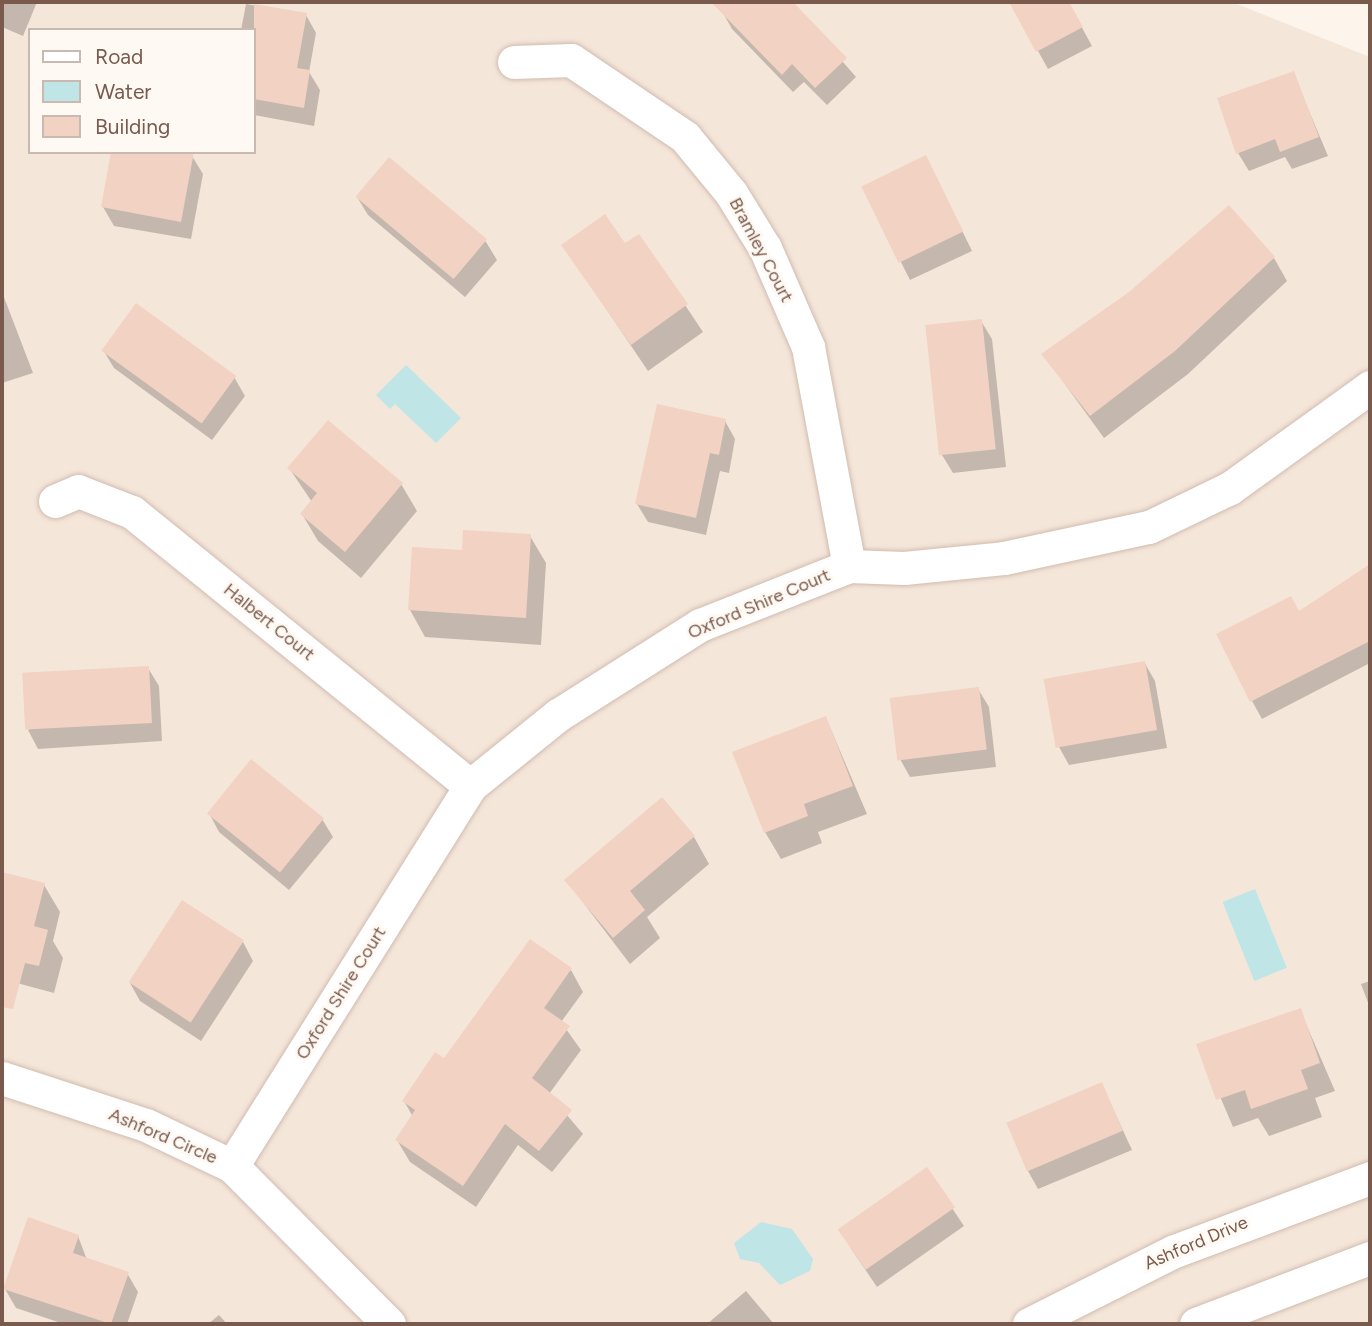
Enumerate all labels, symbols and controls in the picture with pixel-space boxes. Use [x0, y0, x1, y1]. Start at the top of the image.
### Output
legend [28, 28, 256, 154]
text: Road [95, 44, 143, 69]
text: Water [95, 79, 151, 104]
text: Building [95, 114, 170, 139]
street label: Bramley Court [724, 194, 798, 306]
street label: Oxford Shire Court [685, 564, 833, 644]
street label: Halbert Court [219, 579, 319, 665]
street label: Oxford Shire Court [291, 923, 391, 1063]
street label: Ashford Circle [106, 1103, 220, 1169]
street label: Ashford Drive [1141, 1212, 1251, 1274]

